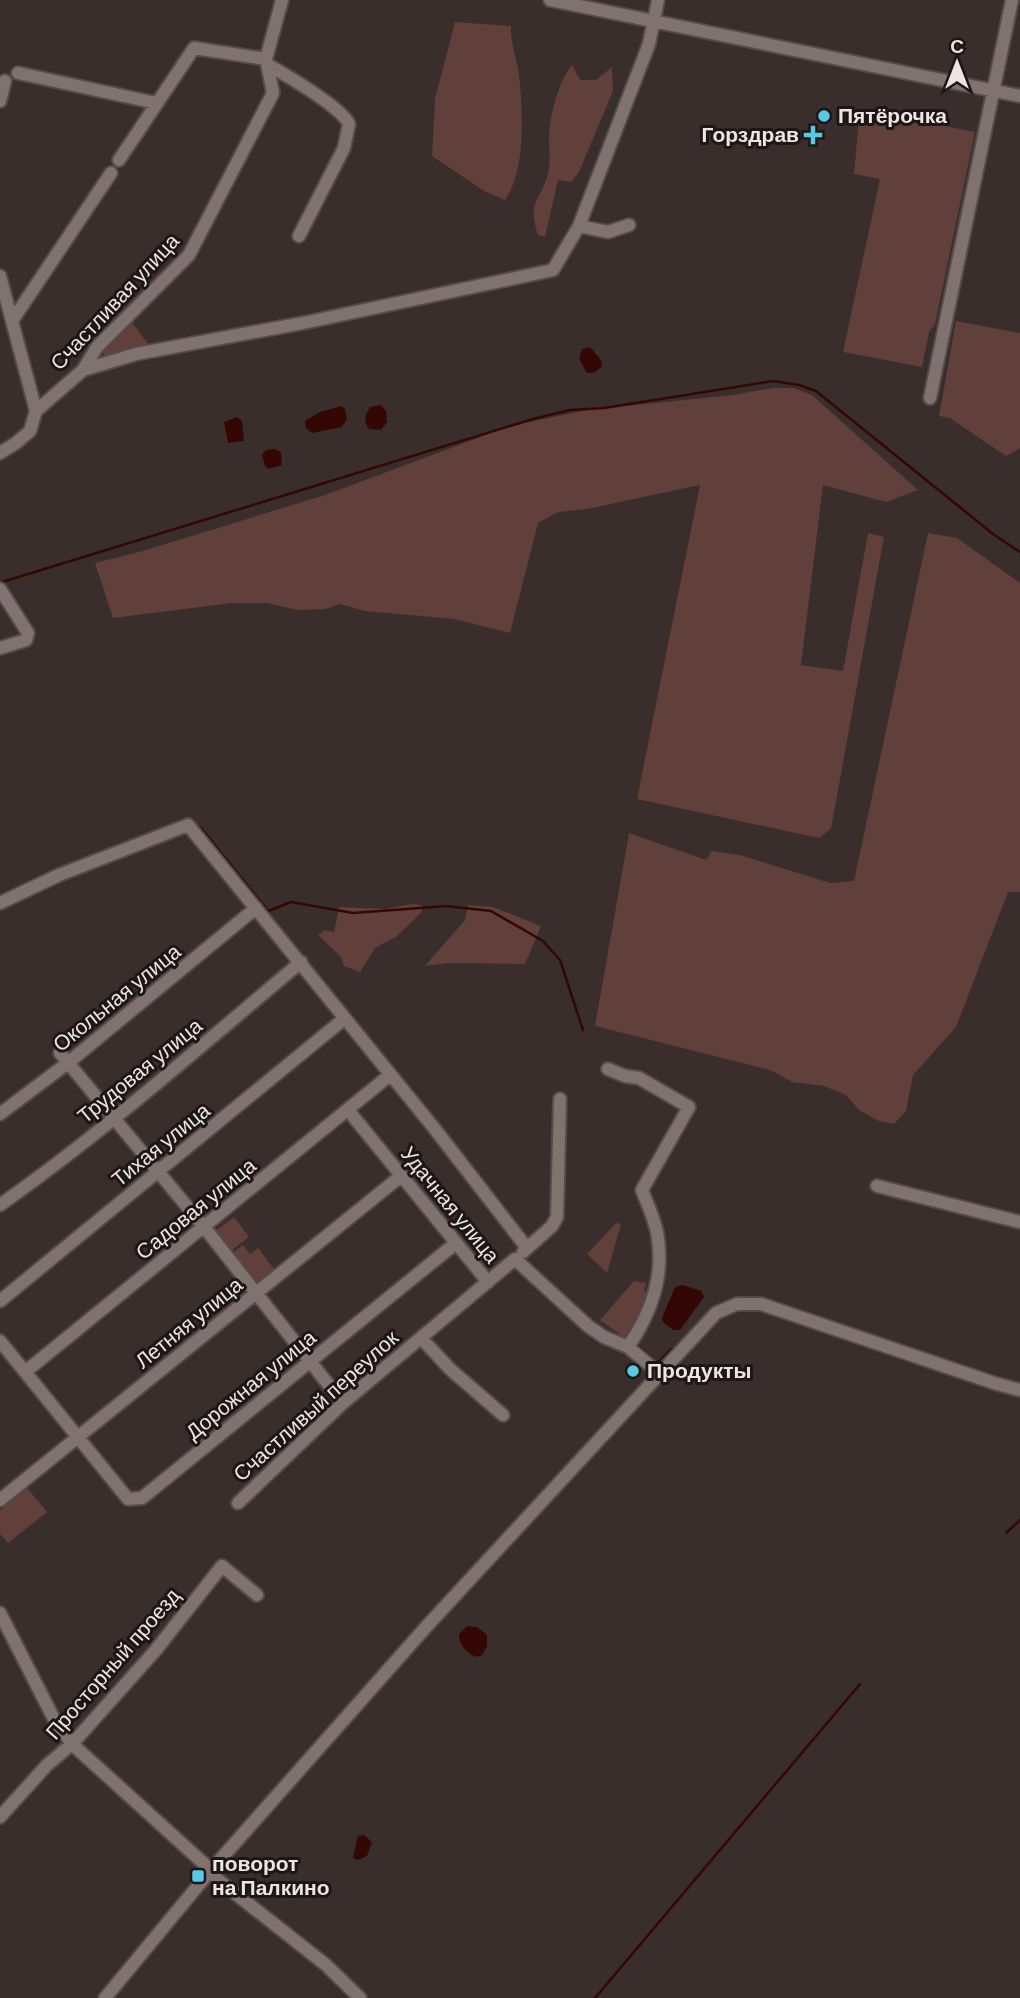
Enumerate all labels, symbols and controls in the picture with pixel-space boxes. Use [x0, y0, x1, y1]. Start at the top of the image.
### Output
north arrow [922, 28, 992, 98]
text: С [950, 34, 964, 57]
place label: Пятёрочка [838, 102, 947, 127]
marker: Пятёрочка [816, 108, 832, 124]
place label: Горздрав [702, 121, 799, 146]
marker: Горздрав [805, 127, 821, 143]
street label: Счастливая улица [44, 227, 184, 374]
street label: Окольная улица [47, 938, 185, 1056]
street label: Трудовая улица [72, 1012, 207, 1128]
street label: Тихая улица [106, 1097, 214, 1191]
street label: Удачная улица [397, 1141, 506, 1268]
street label: Садовая улица [130, 1152, 260, 1264]
street label: Летняя улица [129, 1271, 247, 1373]
street label: Дорожная улица [180, 1324, 320, 1444]
street label: Счастливый переулок [228, 1324, 403, 1485]
place label: Продукты [647, 1357, 751, 1382]
marker: Продукты [625, 1363, 641, 1379]
street label: Просторный проезд [40, 1582, 184, 1744]
place label: поворот на Палкино [212, 1850, 330, 1899]
marker: поворот на Палкино [190, 1868, 206, 1884]

